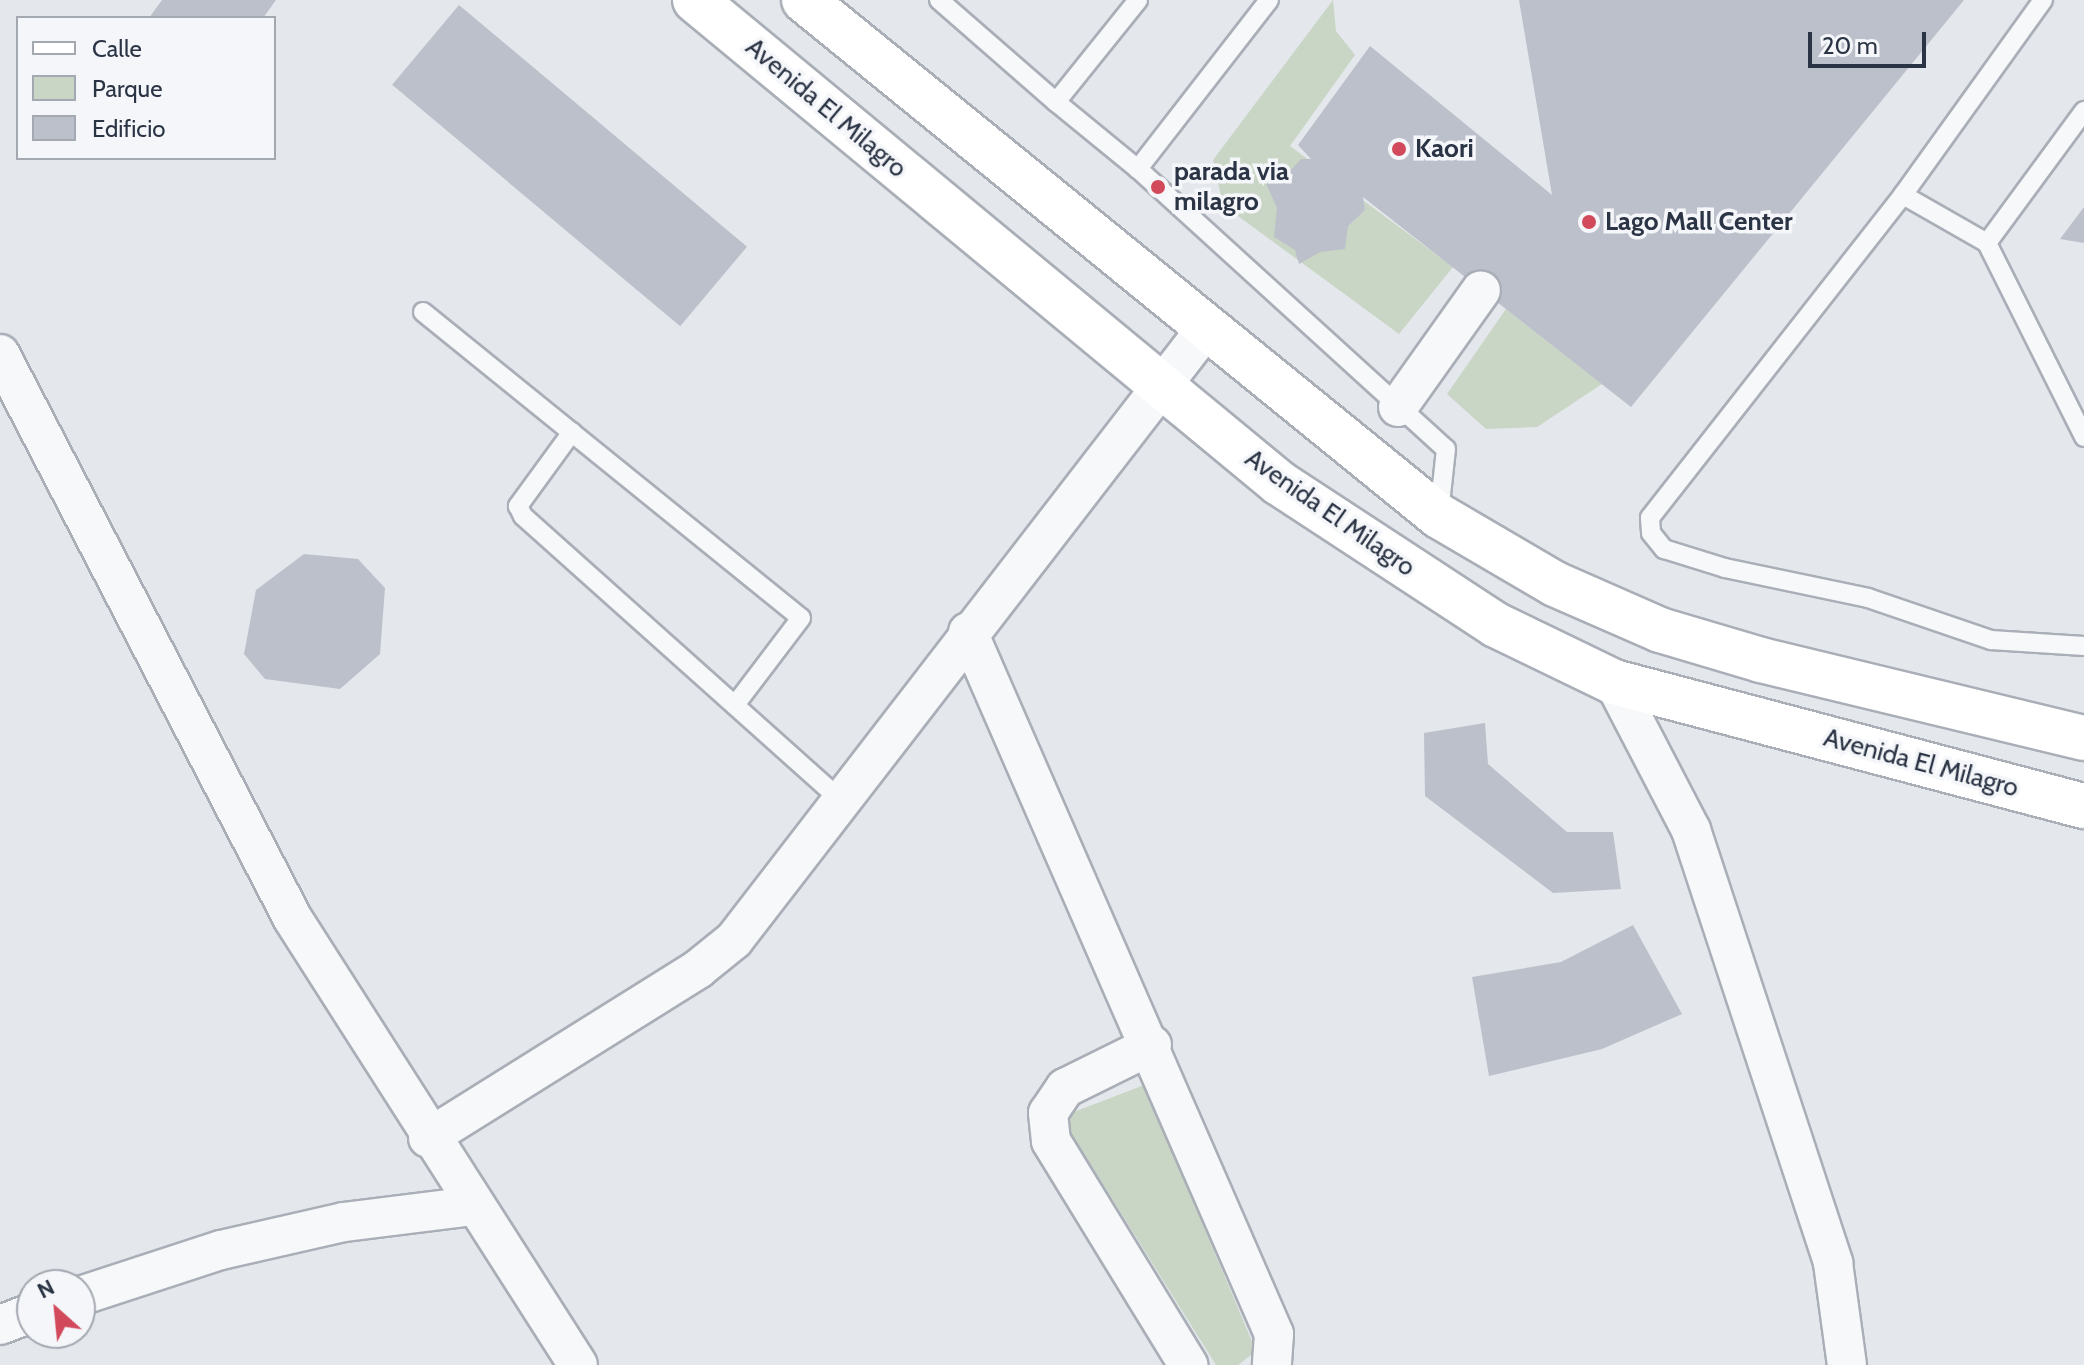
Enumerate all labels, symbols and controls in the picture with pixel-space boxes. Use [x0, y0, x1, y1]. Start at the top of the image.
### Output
legend [16, 16, 276, 160]
scale bar [1812, 16, 1930, 66]
text: 20 m [1822, 31, 1878, 60]
street label: Avenida El Milagro [739, 32, 913, 184]
text: Calle [92, 34, 142, 63]
text: Parque [92, 74, 162, 103]
text: Edificio [92, 114, 166, 143]
place label: Kaori [1415, 133, 1474, 165]
marker: Kaori [1390, 140, 1408, 158]
place label: parada via milagro [1174, 156, 1289, 218]
marker: parada via milagro [1149, 178, 1167, 196]
place label: Lago Mall Center [1605, 206, 1793, 238]
marker: Lago Mall Center [1580, 213, 1598, 231]
street label: Avenida El Milagro [1239, 443, 1421, 583]
street label: Avenida El Milagro [1820, 722, 2022, 804]
north arrow [16, 1269, 96, 1349]
text: N [33, 1273, 59, 1305]

